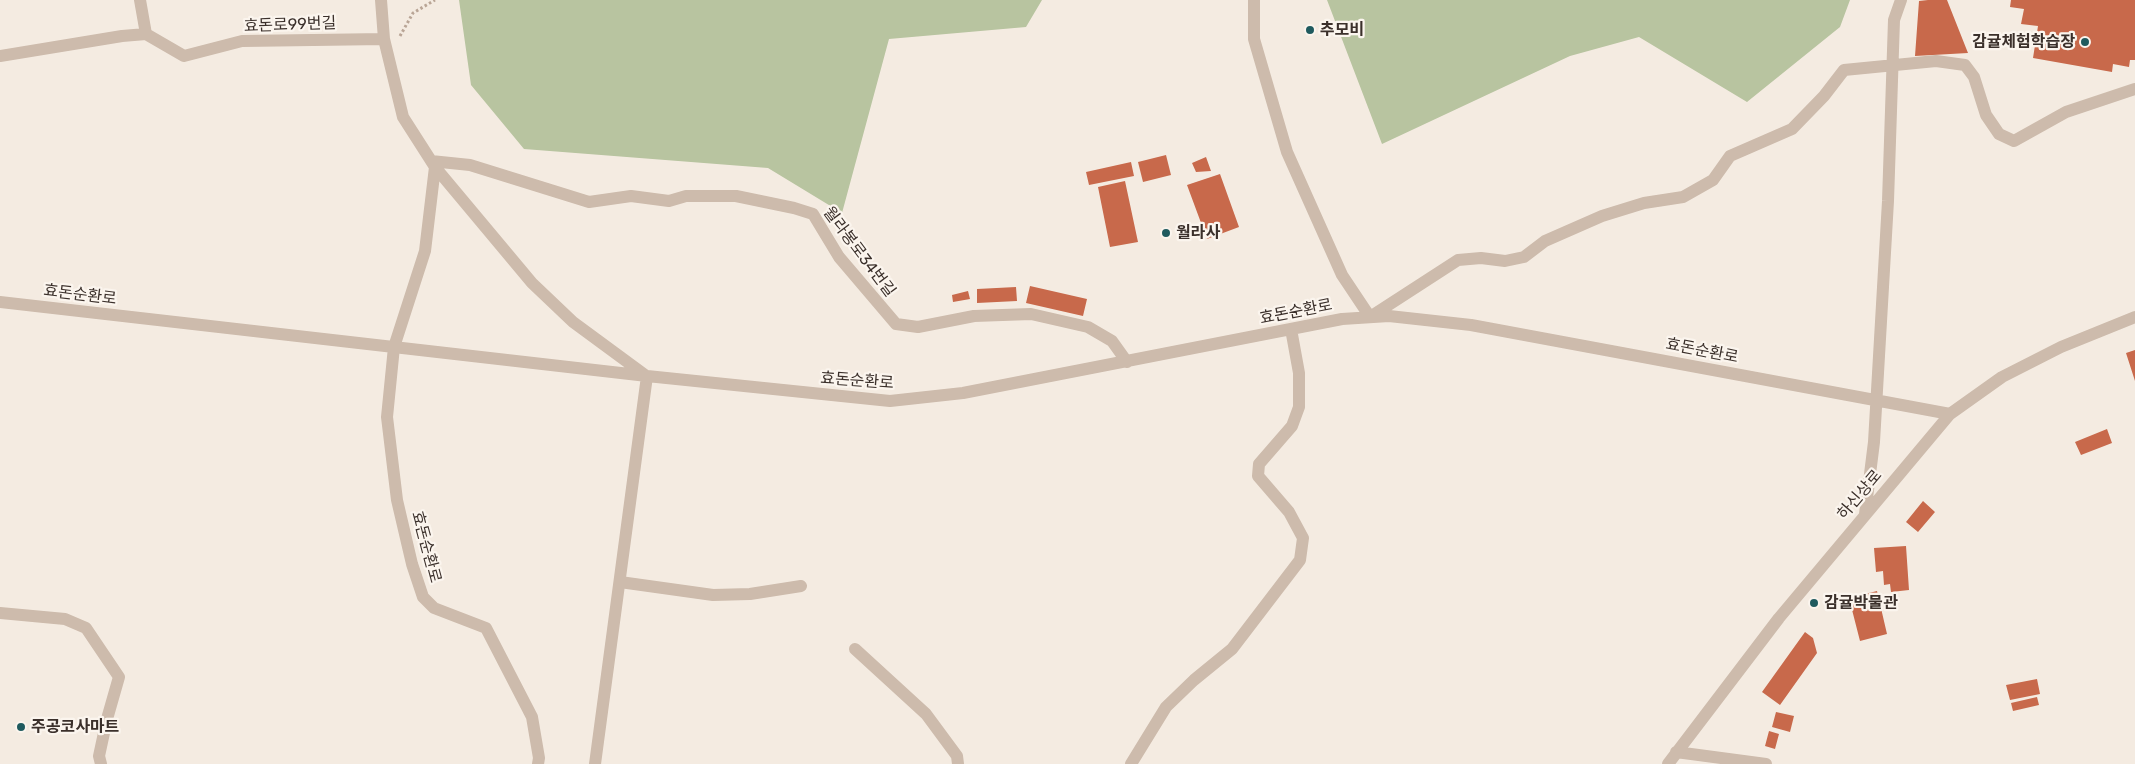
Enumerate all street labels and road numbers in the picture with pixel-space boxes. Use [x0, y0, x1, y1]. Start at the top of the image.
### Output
street label: 효돈로99번길 [243, 14, 337, 36]
street label: 월라봉로34번길 [819, 203, 899, 301]
street label: 효돈순환로 [42, 281, 118, 309]
street label: 효돈순환로 [1258, 296, 1334, 328]
street label: 효돈순환로 [1664, 335, 1740, 367]
street label: 효돈순환로 [820, 369, 894, 393]
street label: 하신상로 [1834, 466, 1886, 524]
street label: 효돈순환로 [407, 509, 445, 585]

